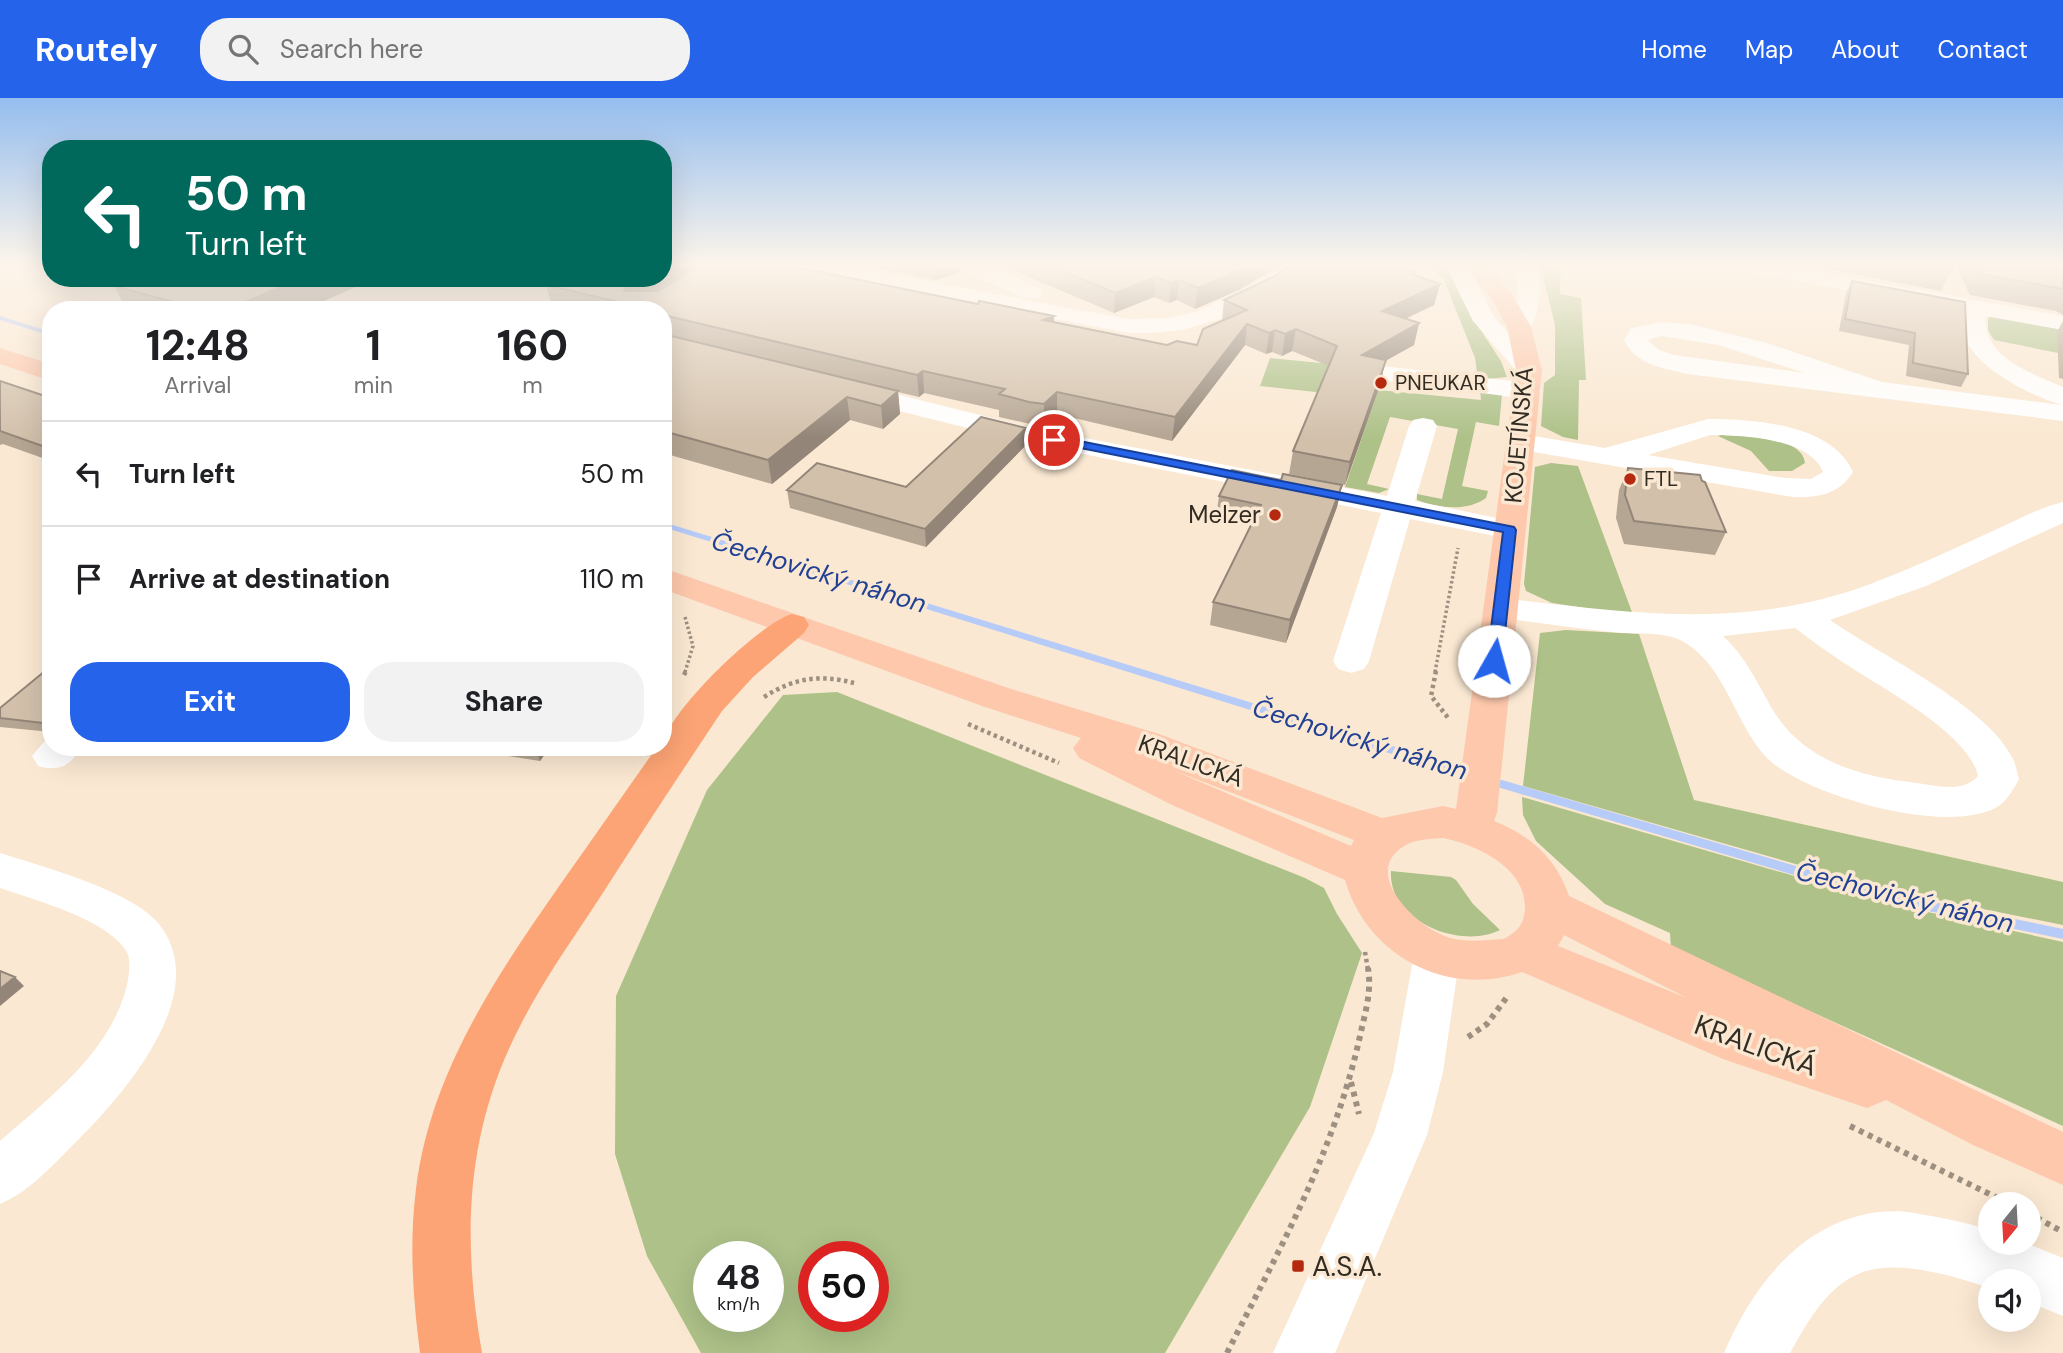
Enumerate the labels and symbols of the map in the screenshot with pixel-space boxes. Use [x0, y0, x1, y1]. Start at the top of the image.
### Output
street label: KOJETÍNSKÁ [1497, 365, 1540, 504]
place label: PNEUKAR [1395, 369, 1486, 397]
marker: PNEUKAR [1373, 375, 1389, 391]
pin [1024, 410, 1084, 470]
place label: FTL [1644, 465, 1678, 493]
marker: FTL [1622, 471, 1638, 487]
place label: Melzer [1188, 499, 1261, 530]
marker: Melzer [1267, 507, 1283, 523]
water label: Čechovický náhon [707, 523, 931, 621]
position arrow [1457, 624, 1531, 698]
water label: Čechovický náhon [1248, 690, 1472, 788]
street label: KRALICKÁ [1134, 727, 1248, 794]
water label: Čechovický náhon [1793, 854, 2017, 940]
street label: KRALICKÁ [1689, 1006, 1822, 1085]
north arrow [1978, 1192, 2040, 1255]
speed limit sign: 50 [798, 1241, 889, 1332]
place label: A.S.A. [1312, 1248, 1382, 1285]
marker: A.S.A. [1290, 1258, 1306, 1274]

